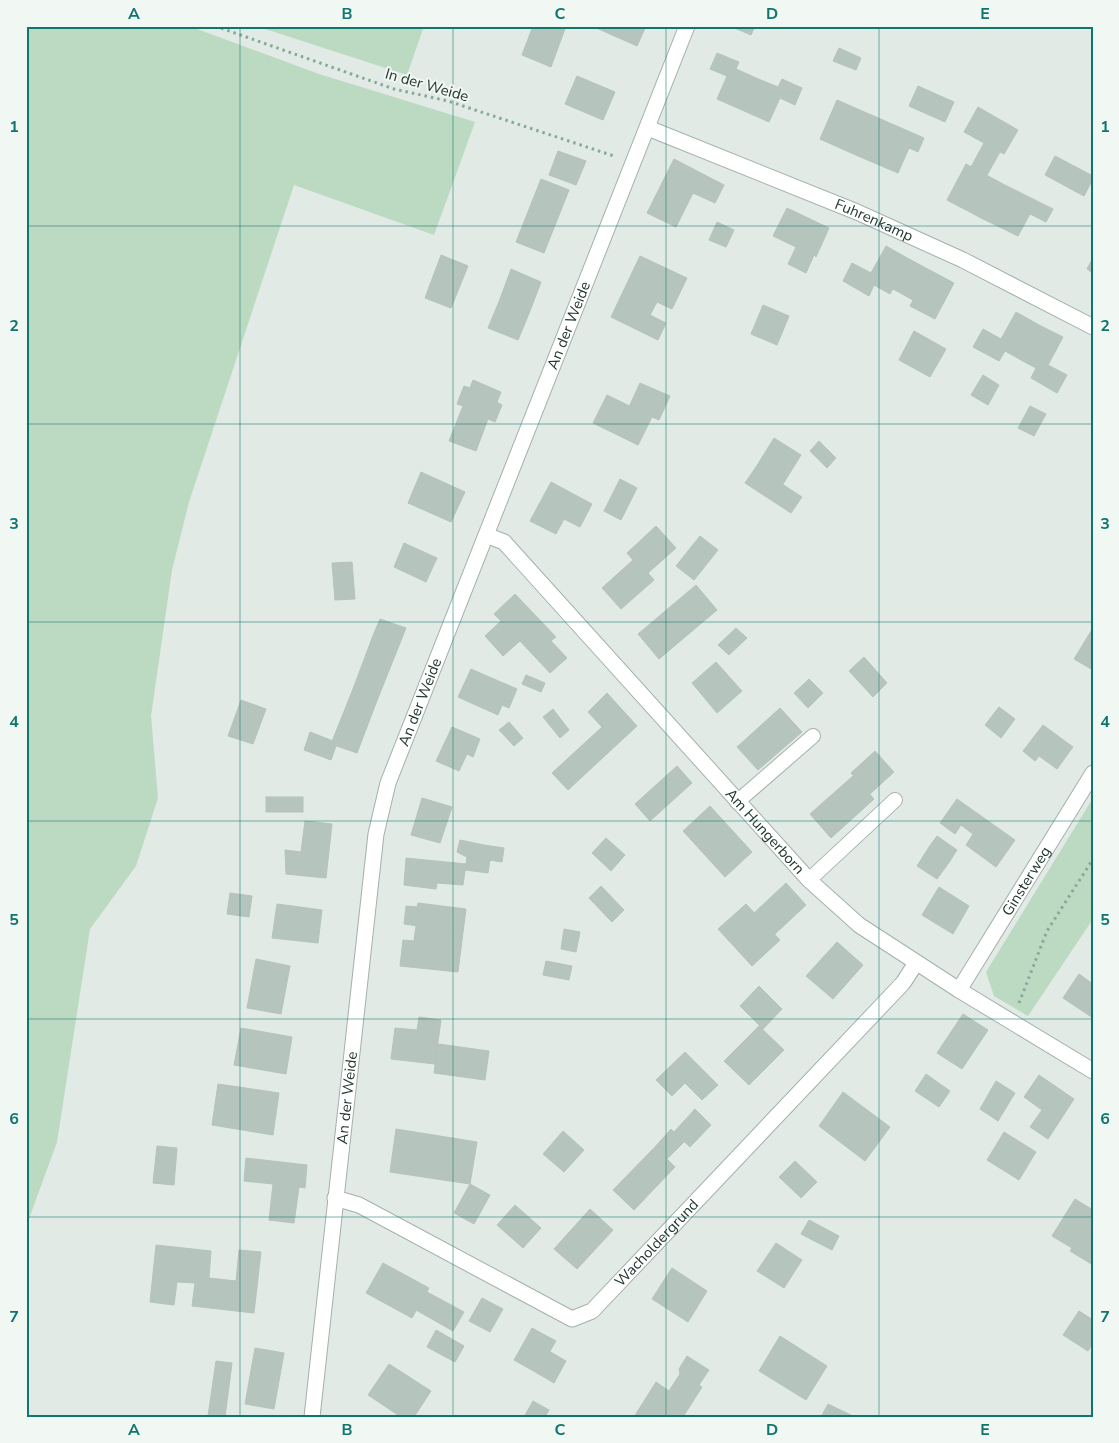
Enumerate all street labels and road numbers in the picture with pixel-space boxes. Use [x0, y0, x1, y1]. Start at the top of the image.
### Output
street label: In der Weide [383, 64, 471, 106]
street label: Fuhrenkamp [832, 194, 917, 246]
street label: An der Weide [542, 278, 595, 372]
street label: An der Weide [394, 655, 446, 749]
street label: Am Hungerborn [721, 784, 809, 879]
street label: Ginsterweg [997, 843, 1055, 920]
street label: An der Weide [332, 1051, 362, 1145]
street label: Wacholdergrund [610, 1195, 703, 1291]

